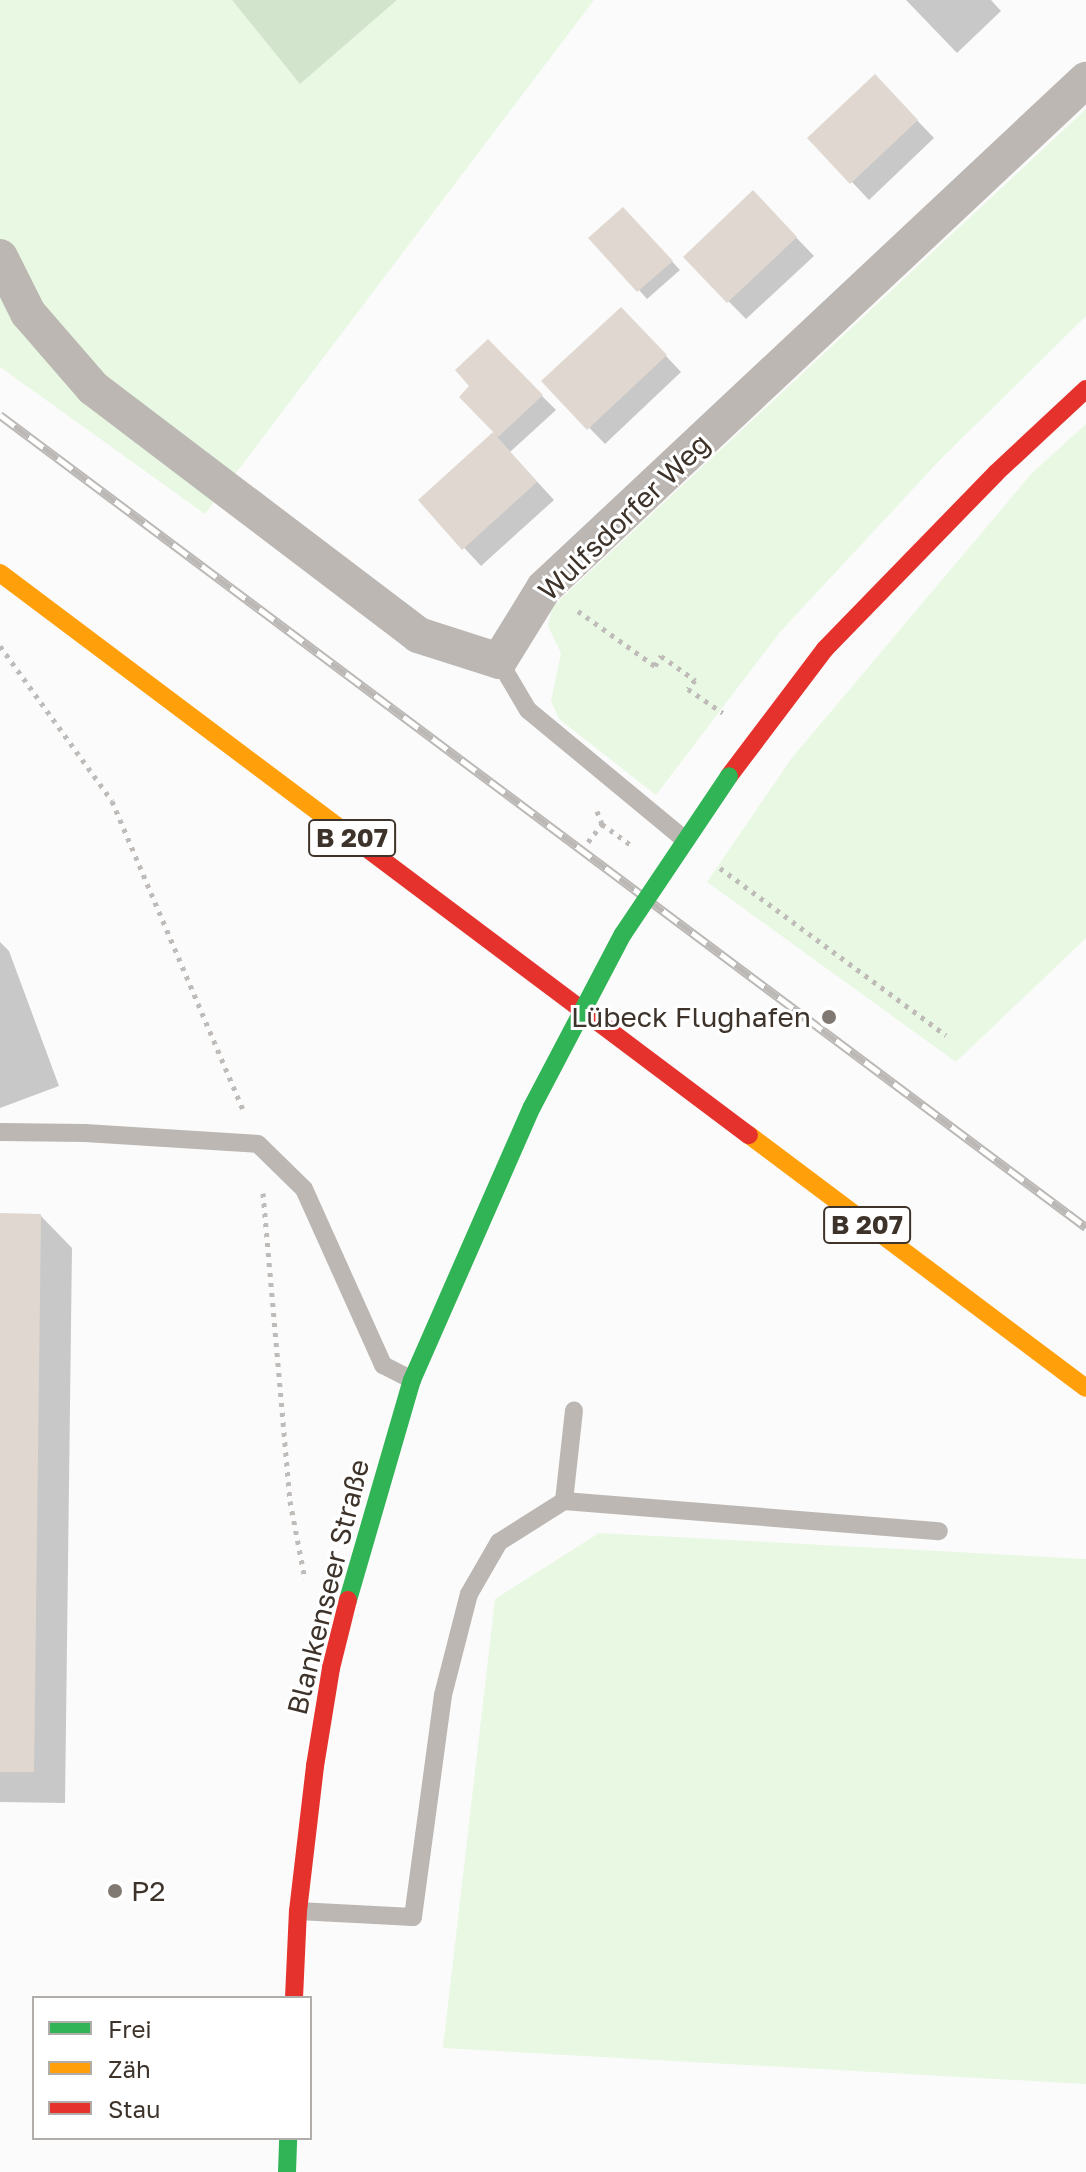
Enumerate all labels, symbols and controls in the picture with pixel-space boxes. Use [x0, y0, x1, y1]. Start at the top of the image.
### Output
street label: Wulfsdorfer Weg [531, 427, 717, 607]
road number: B 207 [308, 816, 396, 860]
place label: Lübeck Flughafen [571, 1000, 811, 1034]
marker: Lübeck Flughafen [818, 1006, 840, 1028]
road number: B 207 [823, 1203, 911, 1247]
street label: Blankenseer Straße [280, 1456, 376, 1718]
place label: P2 [131, 1874, 166, 1908]
marker: P2 [106, 1882, 124, 1900]
legend [32, 1996, 312, 2140]
text: Frei [108, 2014, 152, 2043]
text: Zäh [108, 2054, 151, 2083]
text: Stau [108, 2094, 161, 2123]

